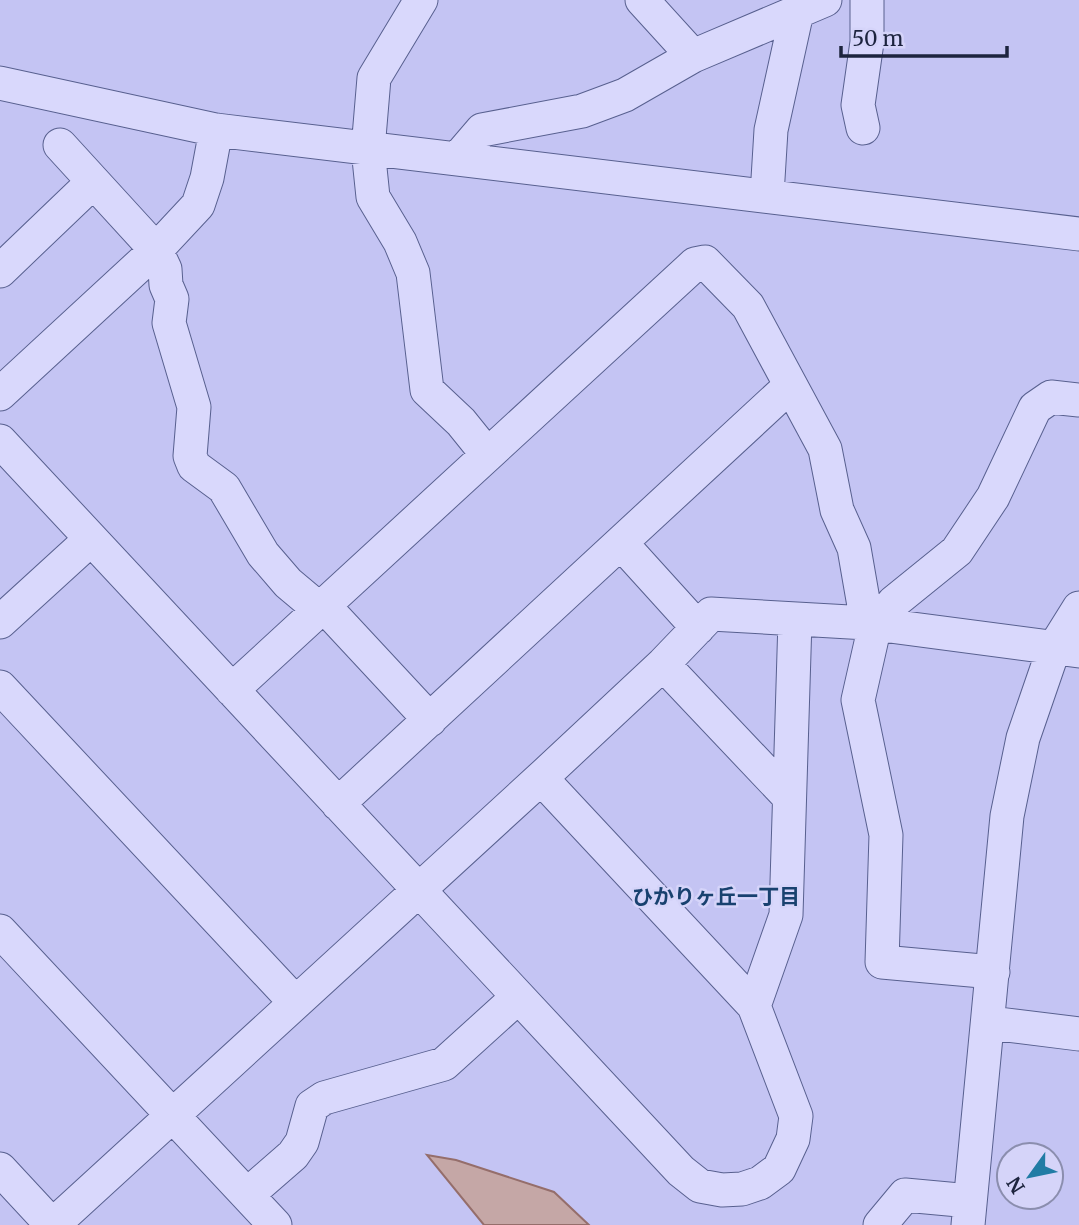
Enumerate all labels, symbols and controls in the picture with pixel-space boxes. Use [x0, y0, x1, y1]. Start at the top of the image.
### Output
scale bar [841, 14, 1007, 58]
text: 50 m [852, 25, 903, 52]
district label: ひかりヶ丘一丁目 [632, 883, 800, 910]
north arrow [995, 1141, 1065, 1211]
text: N [1002, 1172, 1030, 1198]

